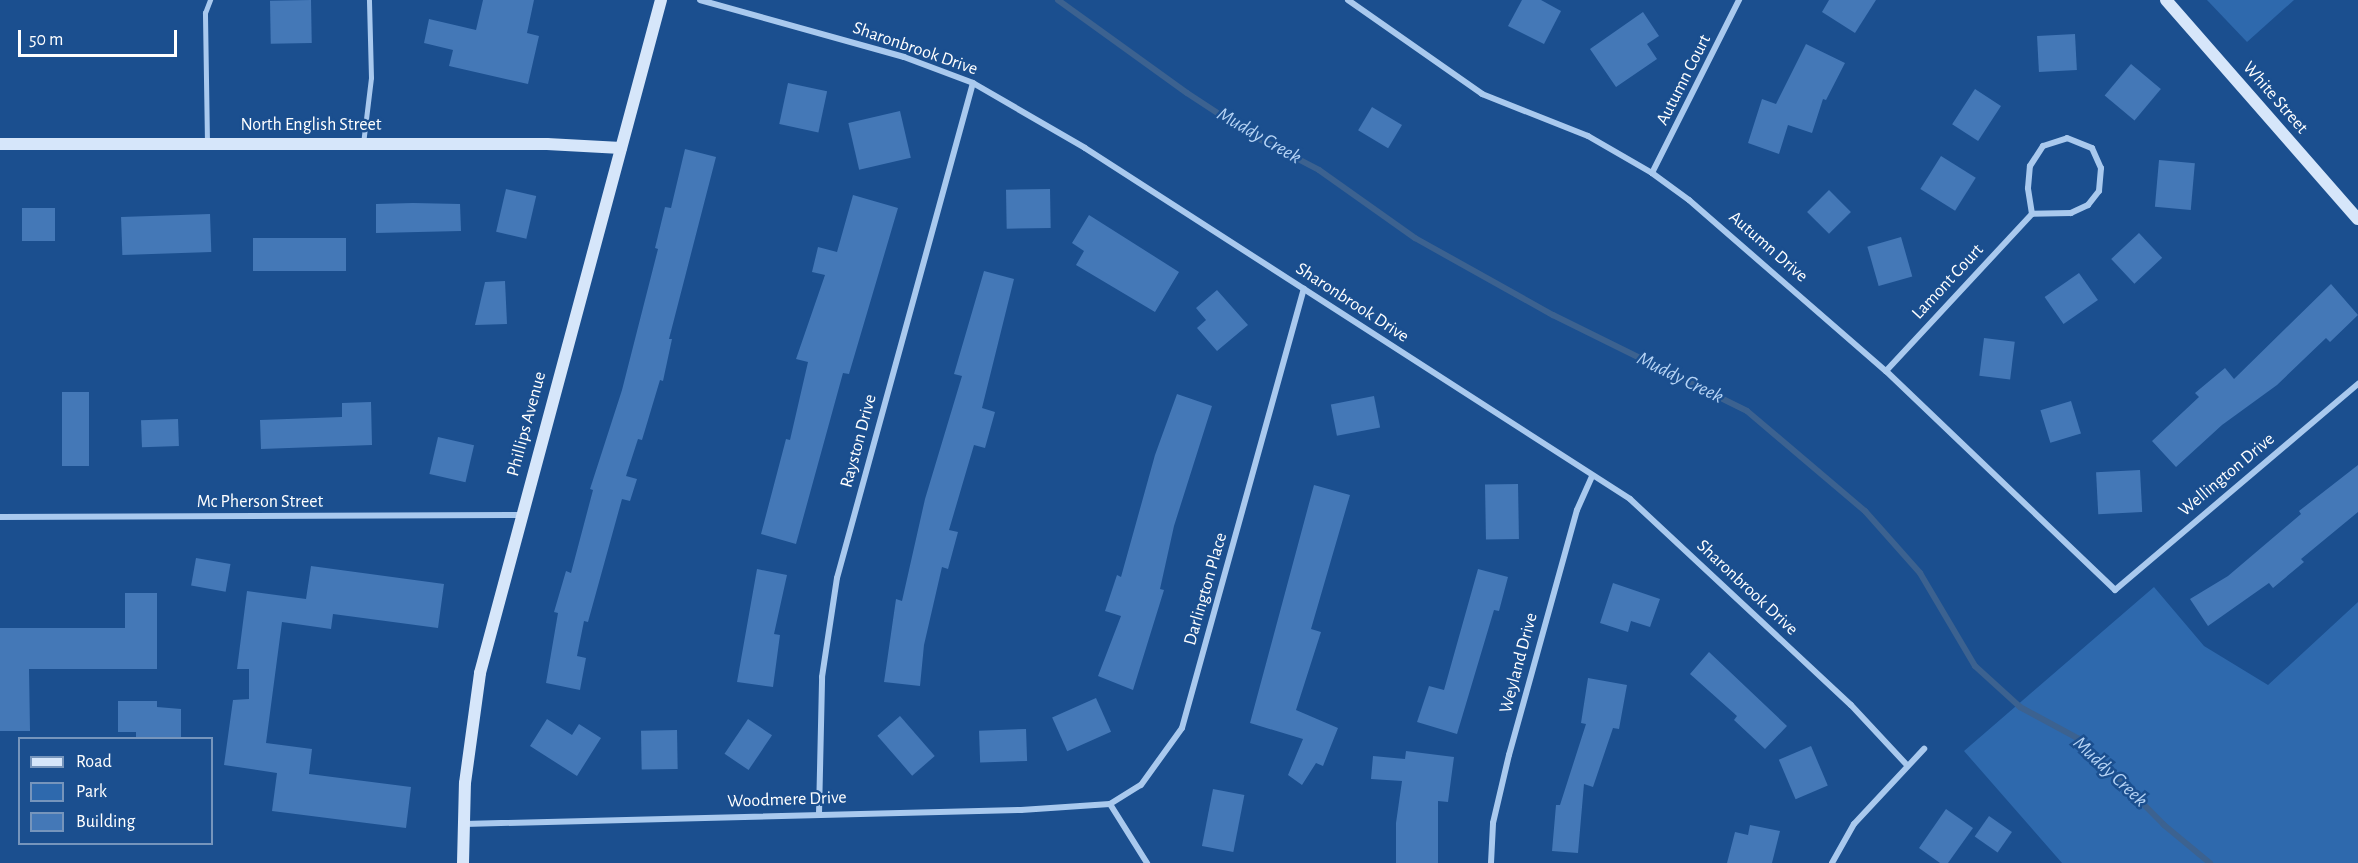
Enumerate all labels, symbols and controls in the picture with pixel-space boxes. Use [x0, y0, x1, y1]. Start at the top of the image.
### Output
scale bar [21, 18, 180, 56]
street label: Sharonbrook Drive [850, 18, 980, 80]
text: 50 m [29, 31, 63, 49]
street label: Autumn Court [1652, 31, 1716, 129]
street label: White Street [2238, 57, 2312, 139]
water label: Muddy Creek [1213, 102, 1305, 170]
street label: North English Street [240, 114, 382, 136]
street label: Autumn Drive [1724, 207, 1812, 287]
street label: Lamont Court [1908, 240, 1988, 324]
street label: Sharonbrook Drive [1291, 258, 1413, 348]
water label: Muddy Creek [1633, 347, 1727, 409]
street label: Phillips Avenue [503, 369, 551, 479]
street label: Rayston Drive [836, 392, 882, 490]
street label: Wellington Drive [2175, 429, 2279, 521]
street label: Mc Pherson Street [197, 491, 323, 513]
street label: Darlington Place [1180, 530, 1232, 648]
street label: Sharonbrook Drive [1692, 536, 1802, 640]
street label: Weyland Drive [1495, 611, 1543, 715]
water label: Muddy Creek [2068, 731, 2152, 813]
legend [18, 737, 213, 845]
text: Road [76, 753, 112, 771]
text: Park [76, 783, 107, 801]
street label: Woodmere Drive [727, 787, 847, 813]
text: Building [76, 813, 135, 831]

